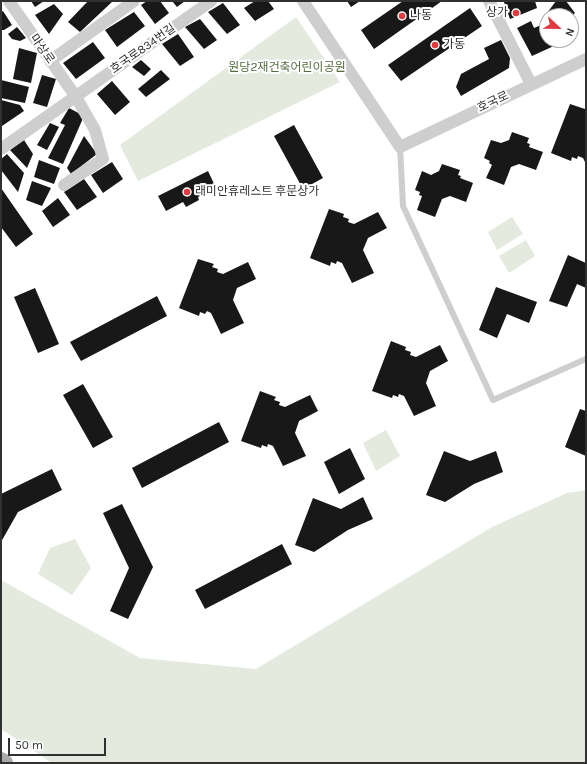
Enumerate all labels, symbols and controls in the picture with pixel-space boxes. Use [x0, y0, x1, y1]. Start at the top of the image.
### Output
place label: 상가 [486, 6, 508, 20]
marker: 상가 [511, 8, 521, 18]
north arrow [539, 8, 579, 48]
place label: 나동 [410, 9, 432, 23]
marker: 나동 [397, 11, 407, 21]
street label: 호국로834번길 [108, 21, 178, 77]
text: N [562, 26, 577, 38]
street label: 마상로 [27, 31, 57, 67]
place label: 가동 [443, 38, 465, 52]
marker: 가동 [430, 40, 440, 50]
park label: 원당2재건축어린이공원 [228, 61, 346, 75]
street label: 호국로 [475, 88, 511, 116]
place label: 래미안휴레스트 후문상가 [195, 185, 319, 199]
marker: 래미안휴레스트 후문상가 [182, 187, 192, 197]
scale bar [10, 730, 108, 756]
text: 50 m [15, 738, 43, 752]

